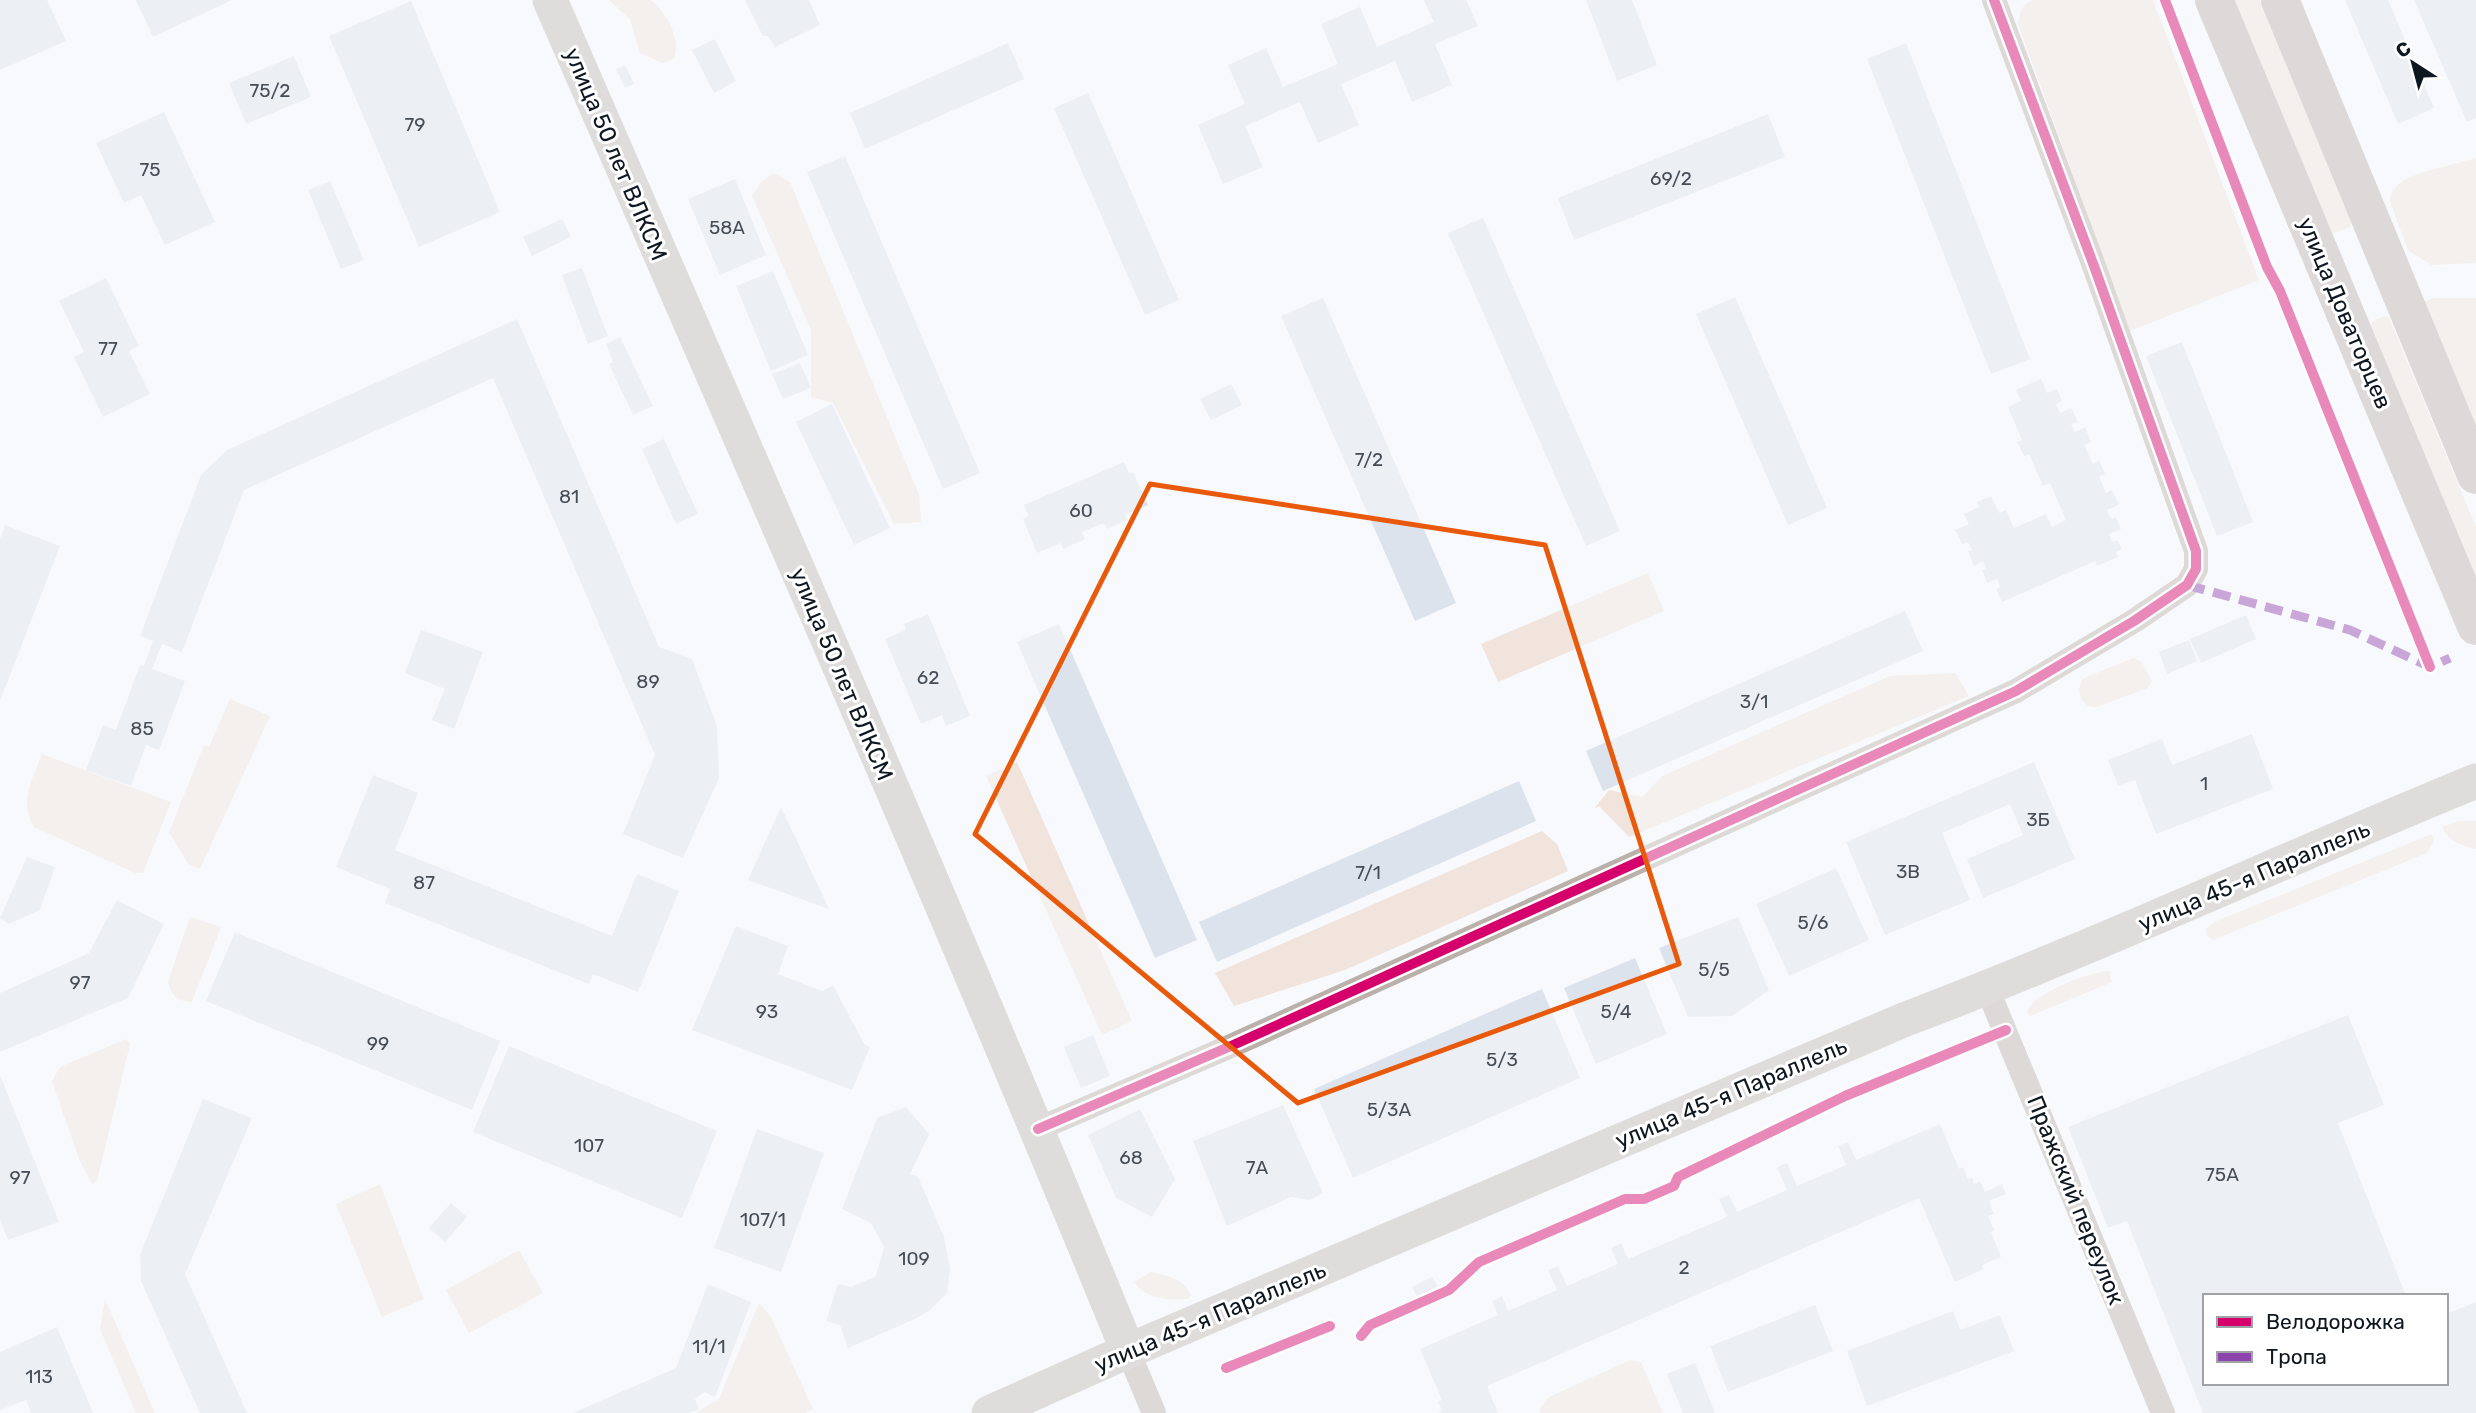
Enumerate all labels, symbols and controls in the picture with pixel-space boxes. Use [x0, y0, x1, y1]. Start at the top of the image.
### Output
north arrow [2378, 28, 2448, 98]
text: С [2391, 36, 2415, 63]
street label: улица 50 лет ВЛКСМ [558, 43, 674, 265]
house number: 75/2 [249, 79, 291, 102]
house number: 79 [404, 113, 426, 136]
house number: 75 [139, 158, 161, 181]
house number: 69/2 [1650, 167, 1692, 190]
street label: улица Доваторцев [2292, 213, 2398, 413]
house number: 58А [709, 216, 745, 239]
house number: 77 [98, 337, 118, 360]
house number: 7/2 [1355, 448, 1383, 471]
house number: 81 [559, 485, 579, 508]
house number: 60 [1069, 499, 1093, 522]
street label: улица 50 лет ВЛКСМ [784, 563, 900, 785]
house number: 62 [917, 666, 939, 689]
house number: 89 [636, 670, 660, 693]
house number: 3/1 [1740, 690, 1768, 713]
house number: 85 [130, 717, 154, 740]
house number: 1 [2200, 772, 2208, 795]
house number: 3Б [2026, 808, 2050, 831]
street label: улица 45-я Параллель [2134, 814, 2374, 938]
house number: 3В [1896, 860, 1920, 883]
house number: 7/1 [1355, 861, 1381, 884]
house number: 87 [413, 871, 435, 894]
house number: 5/6 [1798, 911, 1828, 934]
house number: 5/5 [1698, 958, 1730, 981]
house number: 97 [69, 971, 91, 994]
house number: 93 [756, 1000, 778, 1023]
house number: 5/4 [1600, 1000, 1632, 1023]
street label: улица 45-я Параллель [1611, 1031, 1851, 1155]
house number: 99 [367, 1032, 389, 1055]
house number: 5/3 [1486, 1048, 1518, 1071]
street label: Пражский переулок [2021, 1091, 2131, 1309]
house number: 5/3А [1367, 1098, 1412, 1121]
house number: 107 [574, 1134, 604, 1157]
house number: 68 [1119, 1146, 1143, 1169]
house number: 7А [1246, 1156, 1269, 1179]
house number: 75А [2205, 1163, 2239, 1186]
house number: 97 [9, 1166, 31, 1189]
house number: 107/1 [740, 1208, 786, 1231]
house number: 109 [898, 1247, 930, 1270]
street label: улица 45-я Параллель [1090, 1255, 1330, 1379]
house number: 2 [1678, 1256, 1690, 1279]
legend [2203, 1294, 2448, 1385]
text: Велодорожка [2266, 1309, 2405, 1334]
house number: 11/1 [692, 1335, 726, 1358]
text: Тропа [2266, 1344, 2327, 1369]
house number: 113 [25, 1365, 53, 1388]

